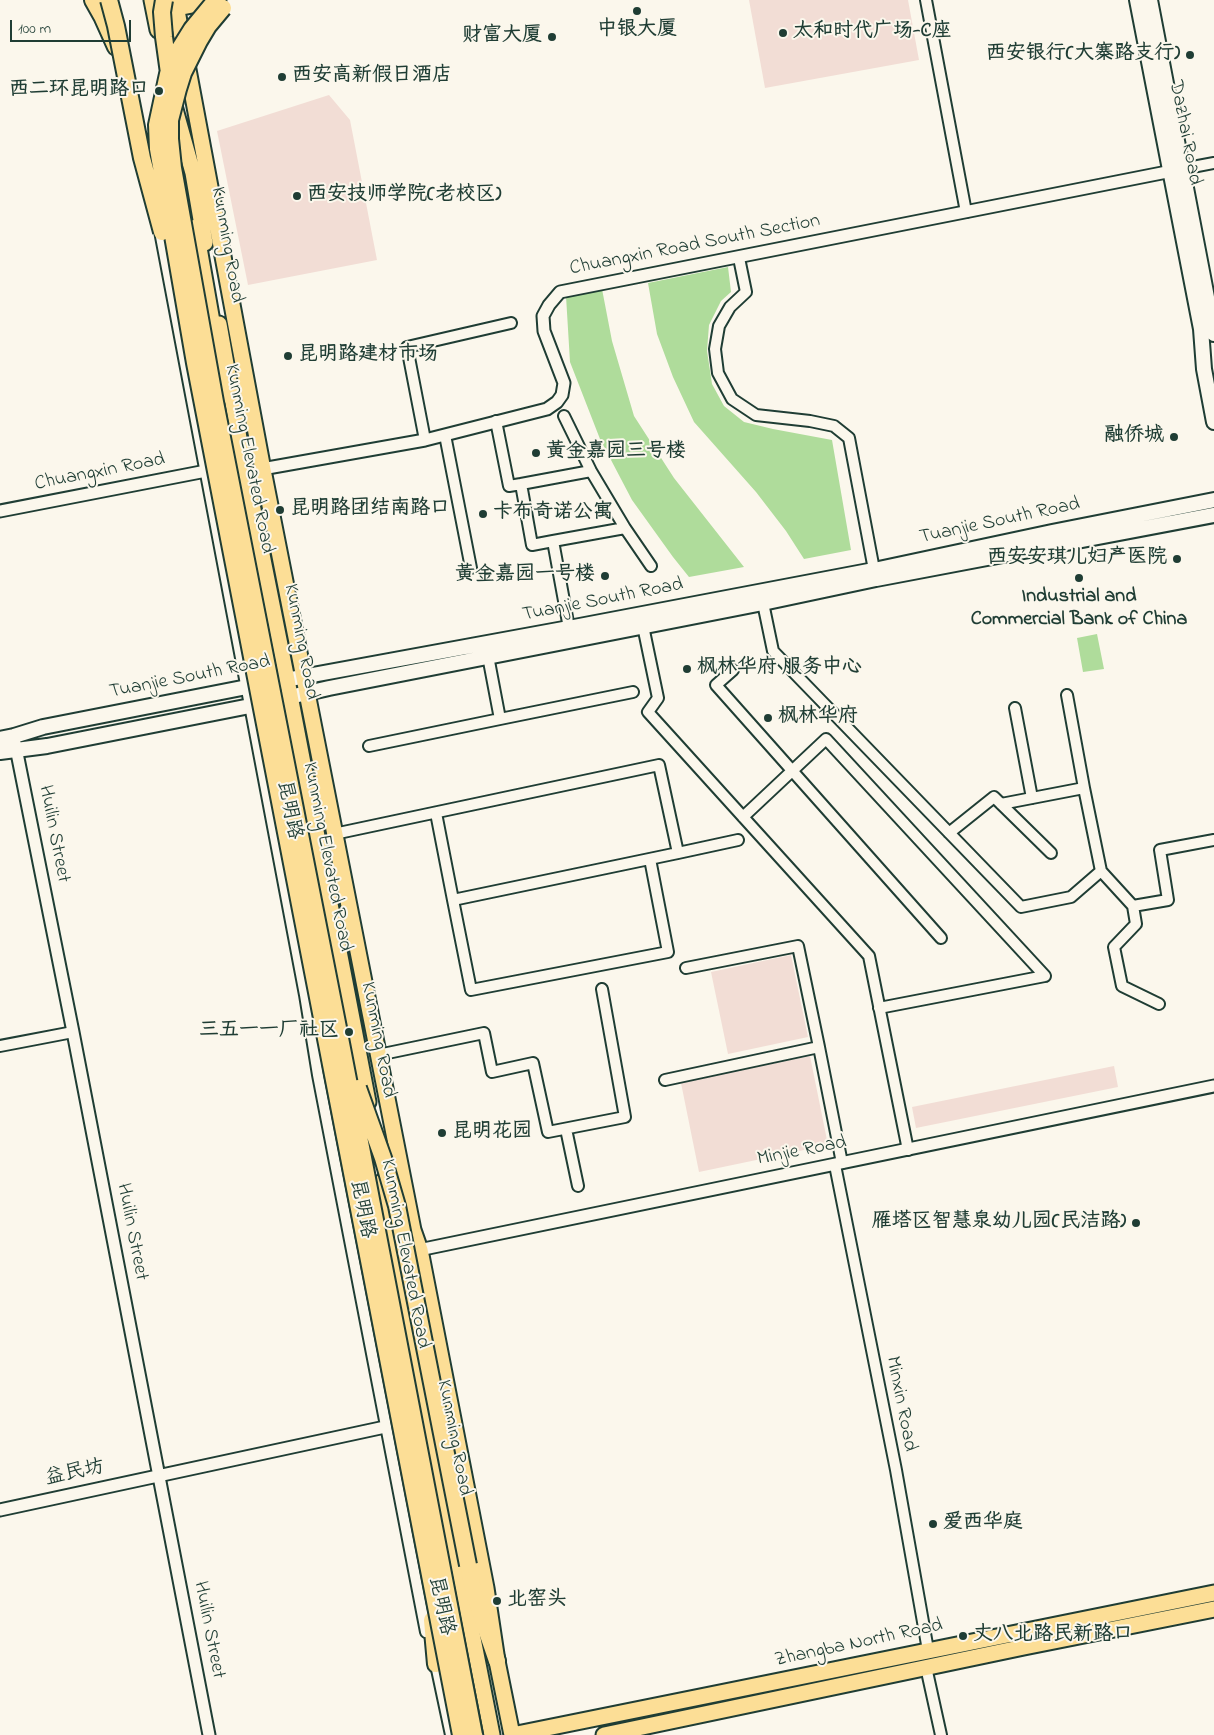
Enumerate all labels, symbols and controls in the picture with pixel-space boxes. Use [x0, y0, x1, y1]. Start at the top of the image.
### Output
marker: 中银大厦 [631, 5, 643, 17]
scale bar [12, 10, 134, 42]
text: 100 m [18, 18, 51, 40]
place label: 中银大厦 [597, 19, 677, 43]
place label: 太和时代广场-C座 [793, 21, 951, 45]
place label: 财富大厦 [462, 25, 542, 49]
marker: 太和时代广场-C座 [777, 27, 789, 39]
marker: 财富大厦 [546, 31, 558, 43]
place label: 西安银行(大寨路支行) [986, 43, 1180, 67]
marker: 西安银行(大寨路支行) [1184, 49, 1196, 61]
place label: 西安高新假日酒店 [292, 65, 452, 89]
marker: 西安高新假日酒店 [276, 71, 288, 83]
place label: 西二环昆明路口 [9, 79, 149, 103]
street label: Dazhai Road [1162, 79, 1206, 187]
marker: 西二环昆明路口 [153, 85, 165, 97]
place label: 西安技师学院(老校区) [307, 184, 501, 208]
street label: Kunming Road [204, 185, 248, 305]
marker: 西安技师学院(老校区) [291, 190, 303, 202]
street label: Chuangxin Road South Section [568, 210, 822, 282]
place label: 昆明路建材市场 [298, 344, 438, 368]
marker: 昆明路建材市场 [282, 350, 294, 362]
street label: Kunming Elevated Road [218, 362, 278, 556]
place label: 融侨城 [1104, 425, 1164, 449]
marker: 融侨城 [1168, 431, 1180, 443]
place label: 黄金嘉园三号楼 [546, 441, 686, 465]
marker: 黄金嘉园三号楼 [530, 447, 542, 459]
street label: Chuangxin Road [33, 449, 167, 497]
street label: Tuanjie South Road [918, 493, 1082, 551]
place label: 昆明路团结南路口 [290, 498, 450, 522]
place label: 卡布奇诺公寓 [493, 502, 613, 526]
marker: 昆明路团结南路口 [274, 504, 286, 516]
marker: 卡布奇诺公寓 [477, 508, 489, 520]
place label: 西安安琪儿妇产医院 [987, 547, 1167, 571]
marker: 西安安琪儿妇产医院 [1171, 553, 1183, 565]
place label: 黄金嘉园一号楼 [455, 564, 595, 588]
marker: 黄金嘉园一号楼 [599, 570, 611, 582]
marker: Industrial and Commercial Bank of China [1073, 572, 1085, 584]
street label: Tuanjie South Road [521, 574, 685, 628]
street label: Kunming Road [277, 582, 323, 702]
place label: Industrial and Commercial Bank of China [971, 586, 1187, 633]
street label: Tuanjie South Road [108, 651, 272, 705]
place label: 枫林华府 服务中心 [697, 657, 862, 681]
marker: 枫林华府 服务中心 [681, 663, 693, 675]
place label: 枫林华府 [778, 706, 858, 730]
marker: 枫林华府 [762, 712, 774, 724]
street label: Kunming Elevated Road [296, 760, 356, 954]
street label: 昆明路 [270, 778, 306, 842]
street label: Huilin Street [32, 783, 74, 885]
street label: Kunming Road [354, 980, 400, 1100]
place label: 三五一一厂社区 [199, 1020, 339, 1044]
marker: 三五一一厂社区 [343, 1026, 355, 1038]
place label: 昆明花园 [452, 1121, 532, 1145]
marker: 昆明花园 [436, 1127, 448, 1139]
street label: Minjie Road [755, 1132, 849, 1172]
street label: Kunming Elevated Road [374, 1157, 434, 1351]
street label: 昆明路 [343, 1177, 379, 1241]
street label: Huilin Street [110, 1181, 152, 1283]
place label: 雁塔区智慧泉幼儿园(民洁路) [872, 1211, 1126, 1235]
marker: 雁塔区智慧泉幼儿园(民洁路) [1130, 1217, 1142, 1229]
street label: Minxin Road [879, 1354, 921, 1454]
street label: Kunming Road [430, 1378, 476, 1498]
street label: 益民坊 [43, 1456, 107, 1492]
place label: 爱西华庭 [943, 1512, 1023, 1536]
marker: 爱西华庭 [927, 1518, 939, 1530]
street label: 昆明路 [422, 1574, 458, 1638]
street label: Huilin Street [187, 1579, 229, 1681]
place label: 北窑头 [507, 1589, 567, 1613]
marker: 北窑头 [491, 1595, 503, 1607]
street label: Zhangba North Road [773, 1614, 945, 1674]
place label: 丈八北路民新路口 [973, 1624, 1133, 1648]
marker: 丈八北路民新路口 [957, 1630, 969, 1642]

